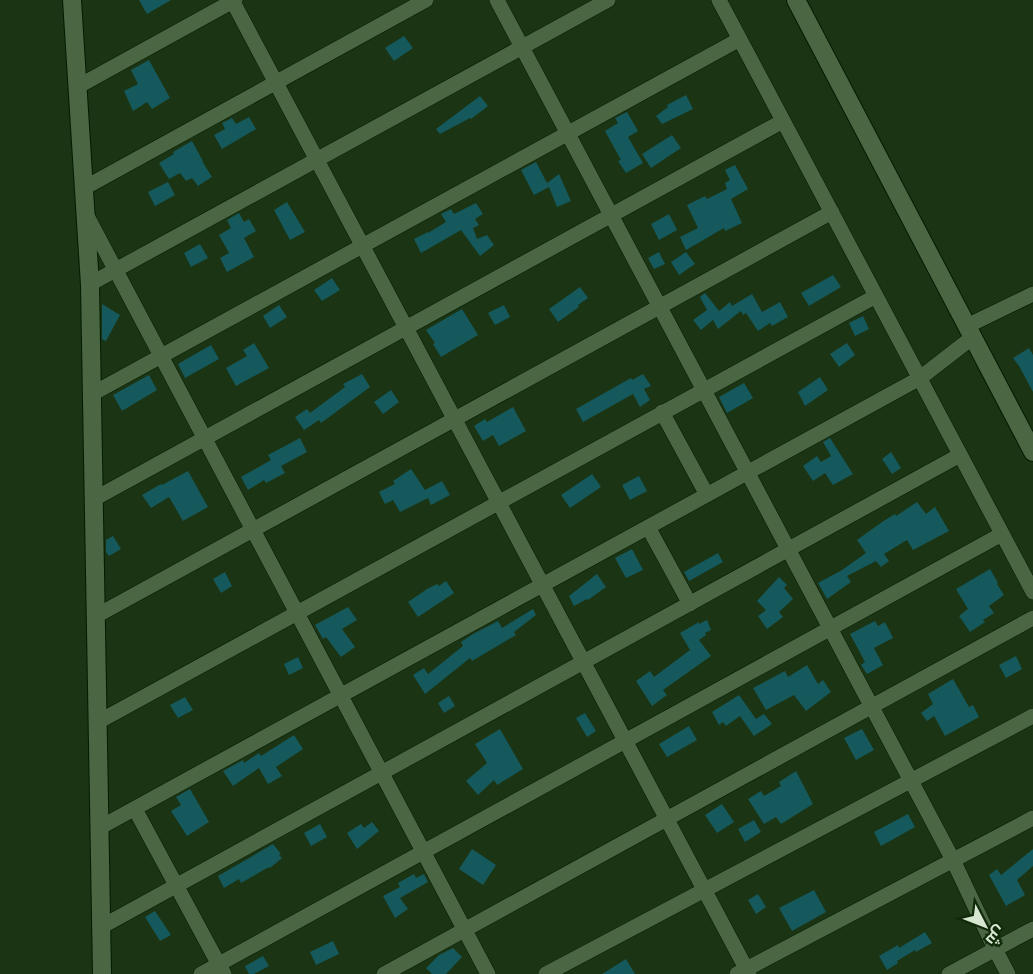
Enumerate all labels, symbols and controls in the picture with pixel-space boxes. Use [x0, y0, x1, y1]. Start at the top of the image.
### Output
north arrow [955, 896, 1015, 956]
text: ش [982, 922, 1011, 951]

